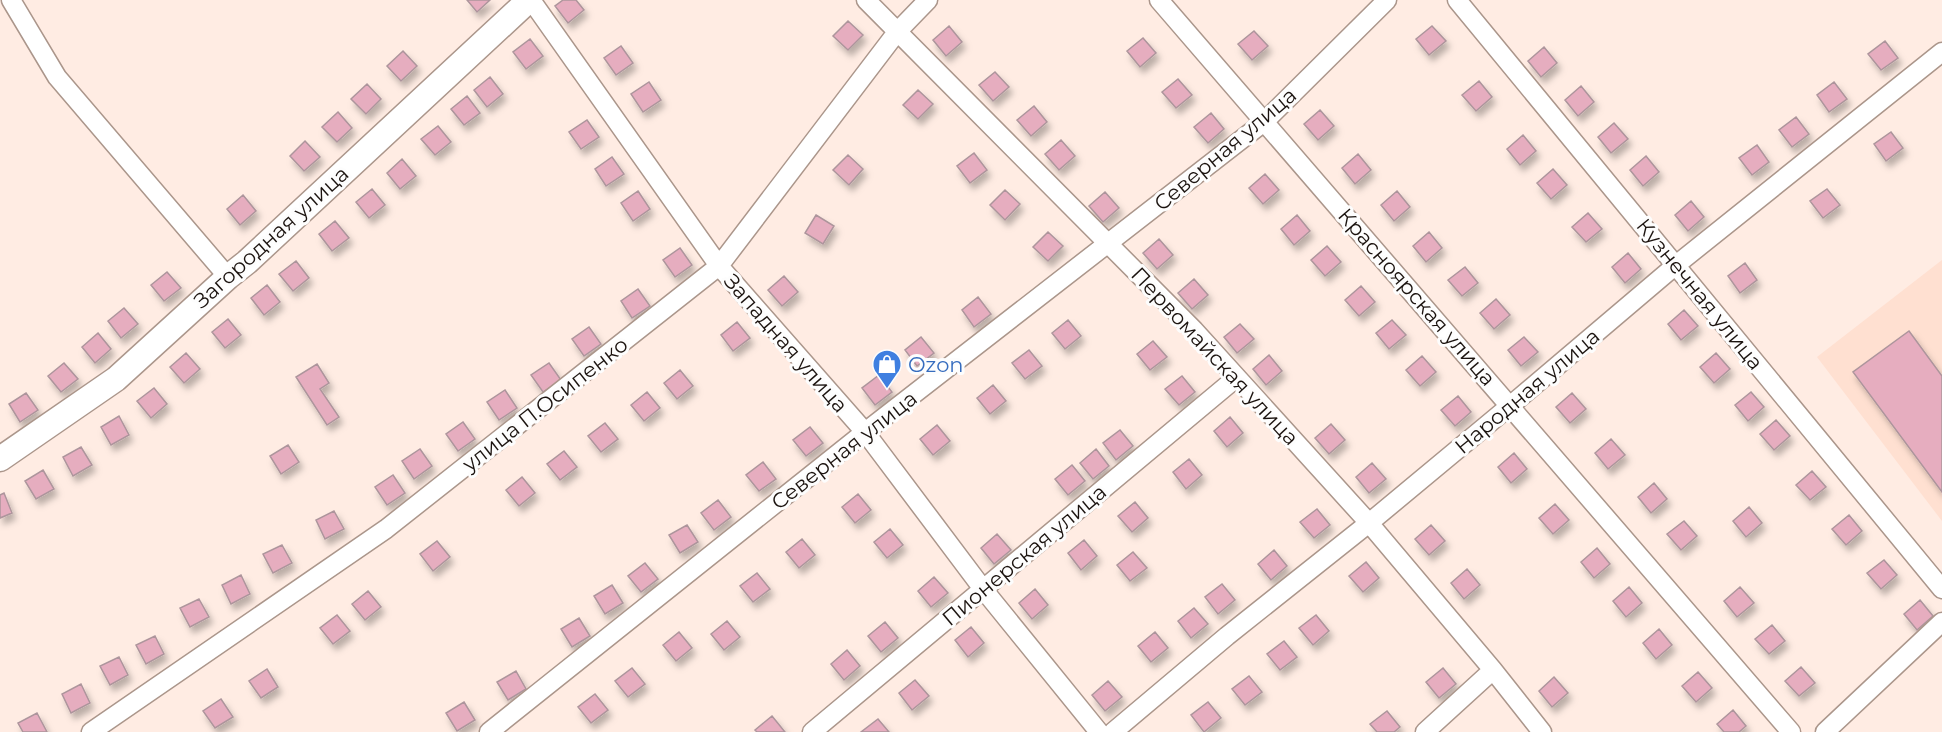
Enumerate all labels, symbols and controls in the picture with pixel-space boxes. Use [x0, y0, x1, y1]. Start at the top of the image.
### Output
street label: Северная улица [1149, 82, 1301, 216]
street label: Загородная улица [188, 161, 354, 313]
street label: Красноярская улица [1333, 203, 1501, 391]
street label: Кузнечная улица [1631, 213, 1769, 375]
street label: Первомайская улица [1126, 262, 1304, 450]
street label: Западная улица [719, 269, 853, 417]
street label: Народная улица [1450, 323, 1604, 459]
street label: улица П.Осипенко [457, 332, 633, 477]
shop icon: Ozon [871, 348, 903, 390]
place label: Ozon [908, 352, 964, 377]
street label: Северная улица [766, 385, 922, 515]
street label: Пионерская улица [937, 479, 1111, 631]

